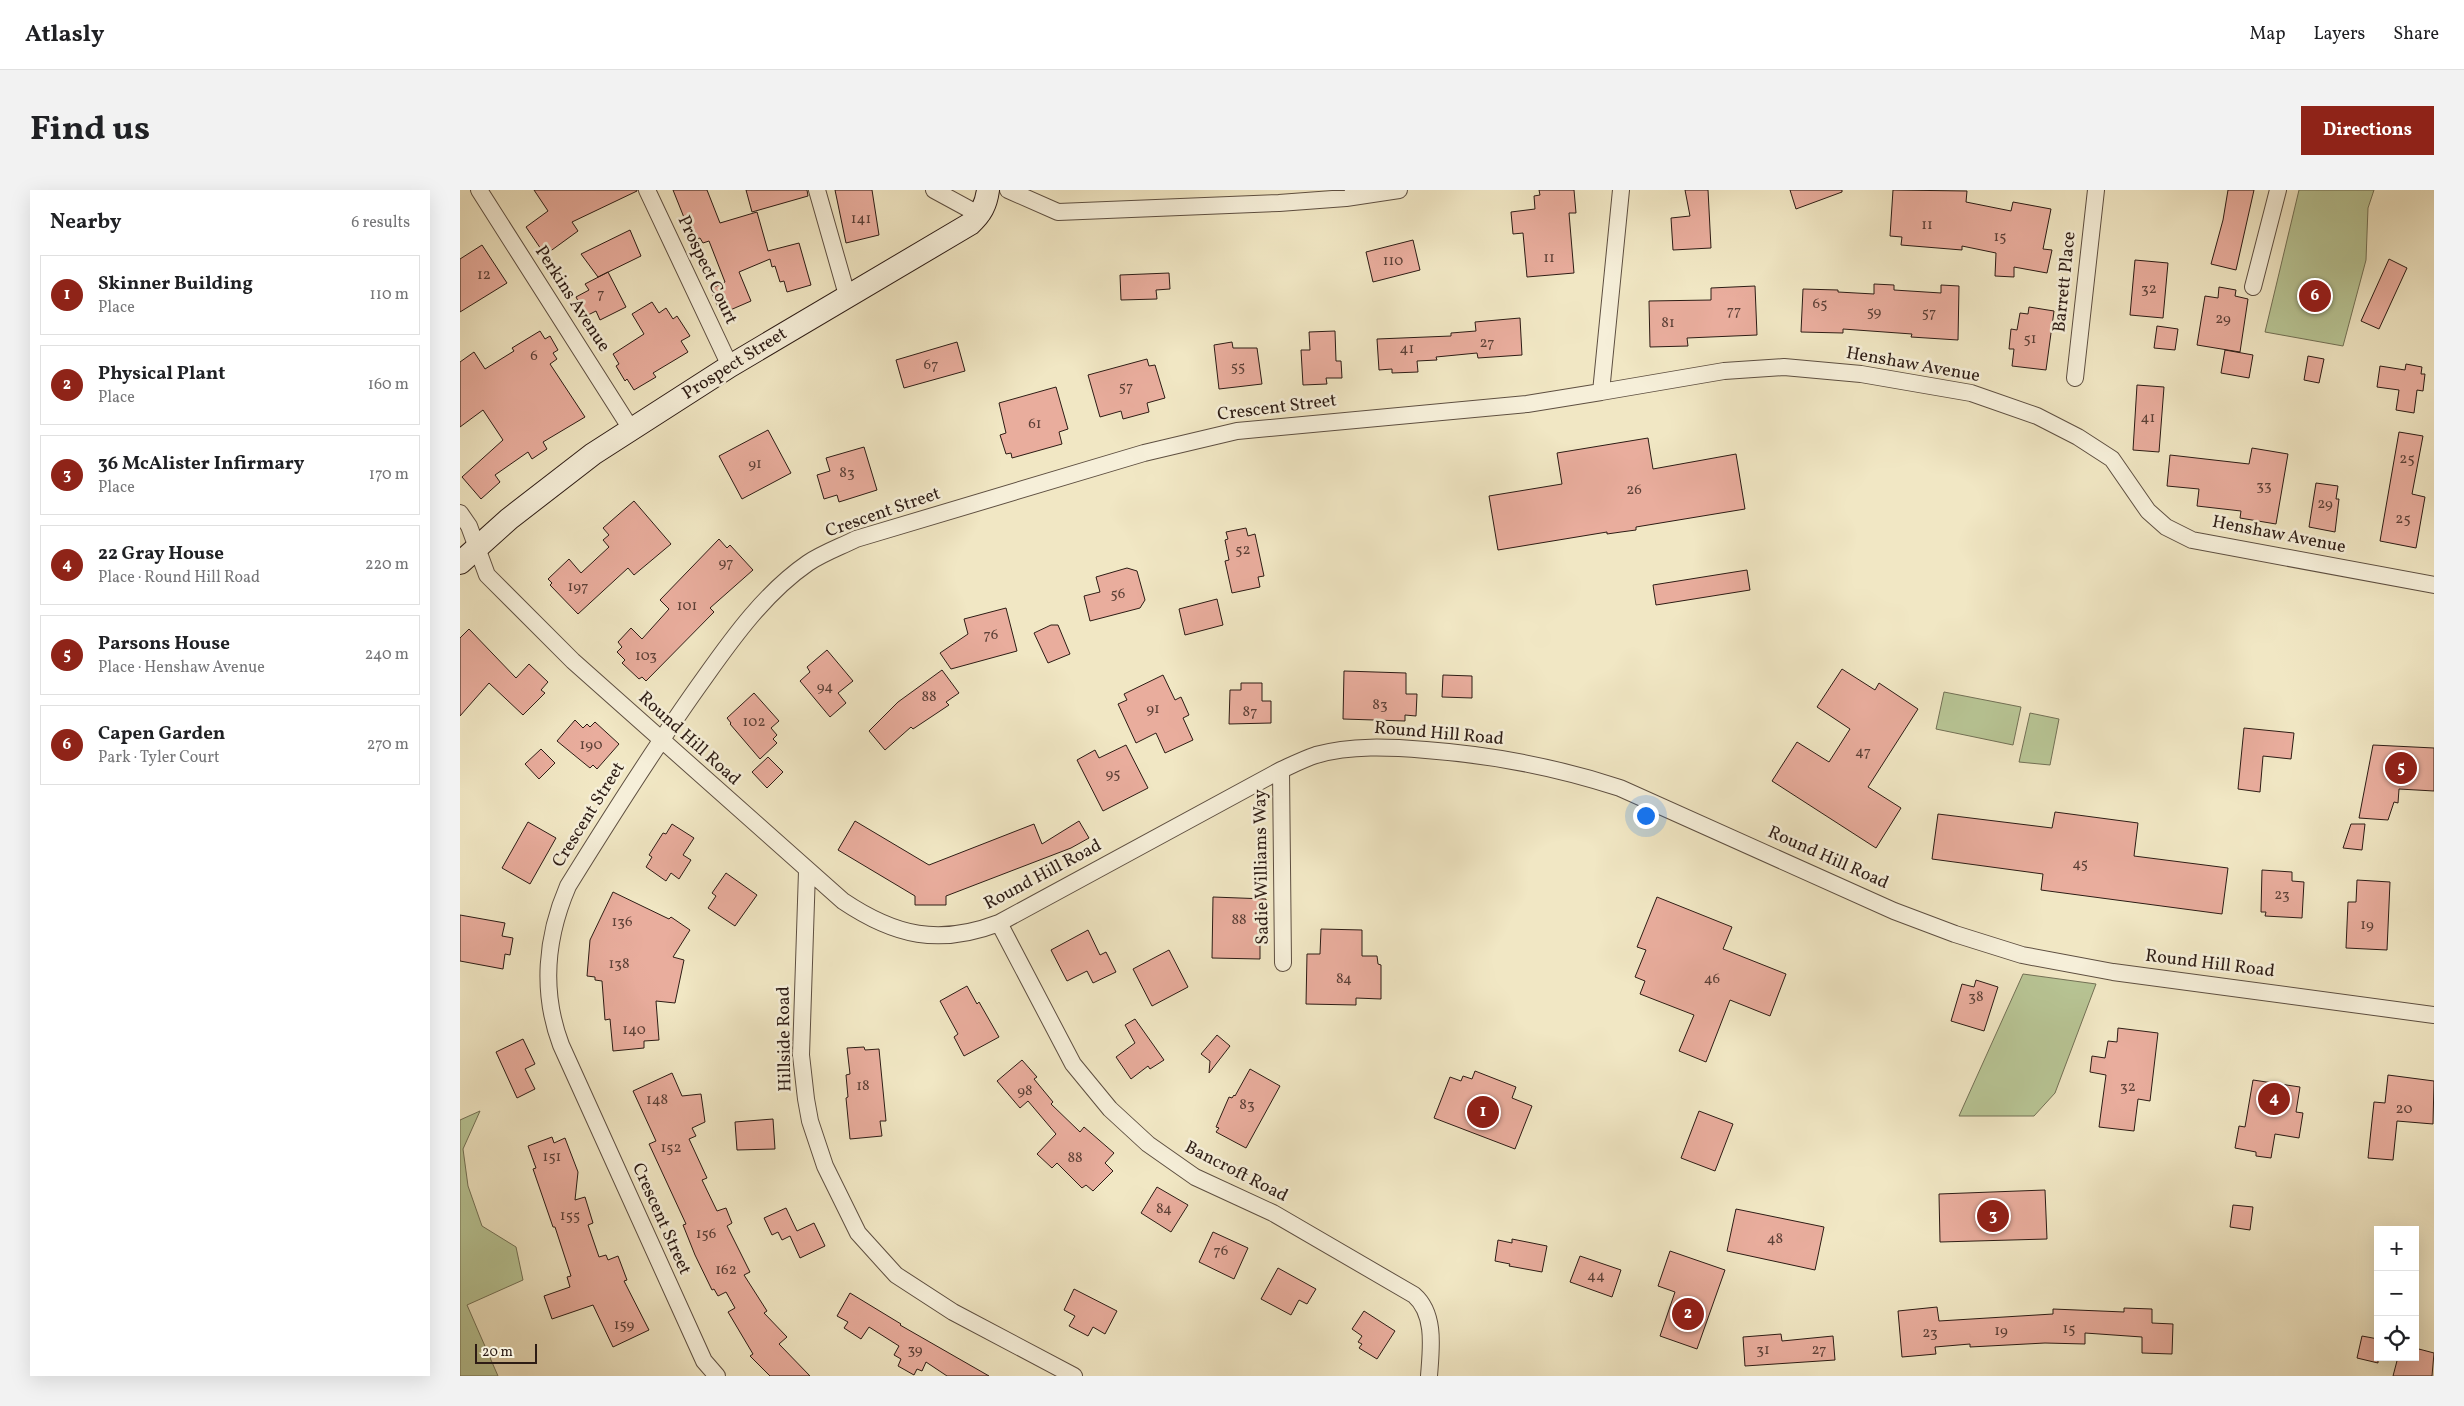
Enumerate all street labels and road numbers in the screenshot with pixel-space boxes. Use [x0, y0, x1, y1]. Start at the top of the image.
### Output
street label: Prospect Court [671, 212, 743, 328]
street label: Barrett Place [2047, 230, 2083, 334]
street label: Perkins Avenue [528, 241, 616, 357]
street label: Prospect Street [678, 322, 792, 406]
street label: Henshaw Avenue [1844, 341, 1982, 389]
street label: Crescent Street [1216, 388, 1338, 428]
street label: Crescent Street [822, 482, 944, 544]
street label: Henshaw Avenue [2210, 510, 2348, 560]
street label: Round Hill Road [632, 686, 746, 792]
street label: Round Hill Road [1373, 716, 1505, 752]
street label: Crescent Street [547, 758, 631, 872]
street label: Sadie Williams Way [1248, 789, 1276, 945]
street label: Round Hill Road [1763, 820, 1893, 896]
street label: Round Hill Road [980, 833, 1106, 917]
street label: Round Hill Road [2144, 944, 2276, 984]
street label: Hillside Road [772, 986, 798, 1092]
street label: Bancroft Road [1180, 1135, 1292, 1209]
street label: Crescent Street [625, 1159, 697, 1279]

